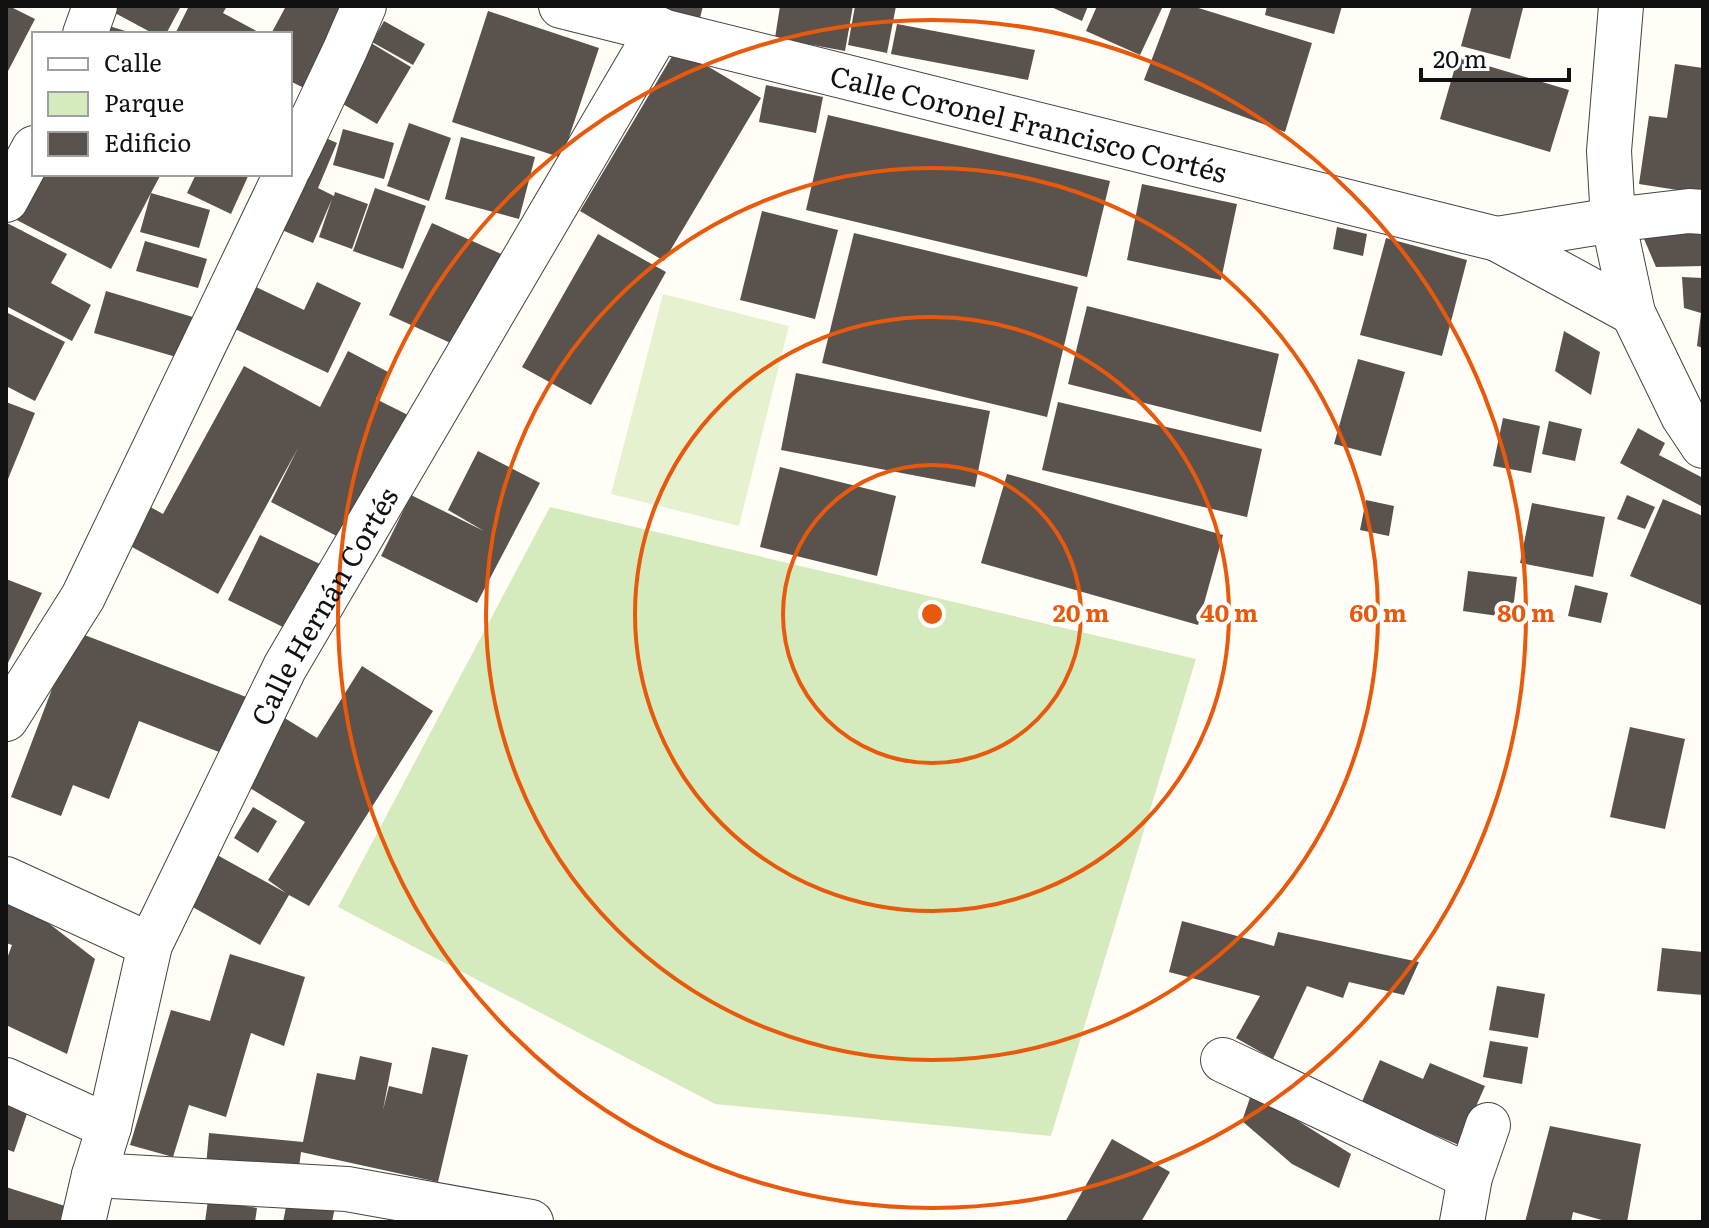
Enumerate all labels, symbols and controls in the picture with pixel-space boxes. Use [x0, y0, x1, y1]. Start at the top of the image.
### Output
legend [32, 32, 292, 176]
scale bar [1421, 32, 1569, 82]
text: 20 m [1433, 40, 1487, 75]
text: Calle [104, 44, 162, 79]
street label: Calle Coronel Francisco Cortés [826, 53, 1231, 192]
text: Parque [104, 84, 184, 119]
text: Edificio [104, 124, 191, 159]
street label: Calle Hernán Cortés [239, 479, 407, 732]
text: 20 m [1053, 594, 1109, 629]
text: 40 m [1200, 594, 1258, 629]
text: 60 m [1349, 594, 1407, 629]
text: 80 m [1497, 594, 1555, 629]
centre of rings [918, 600, 946, 628]

